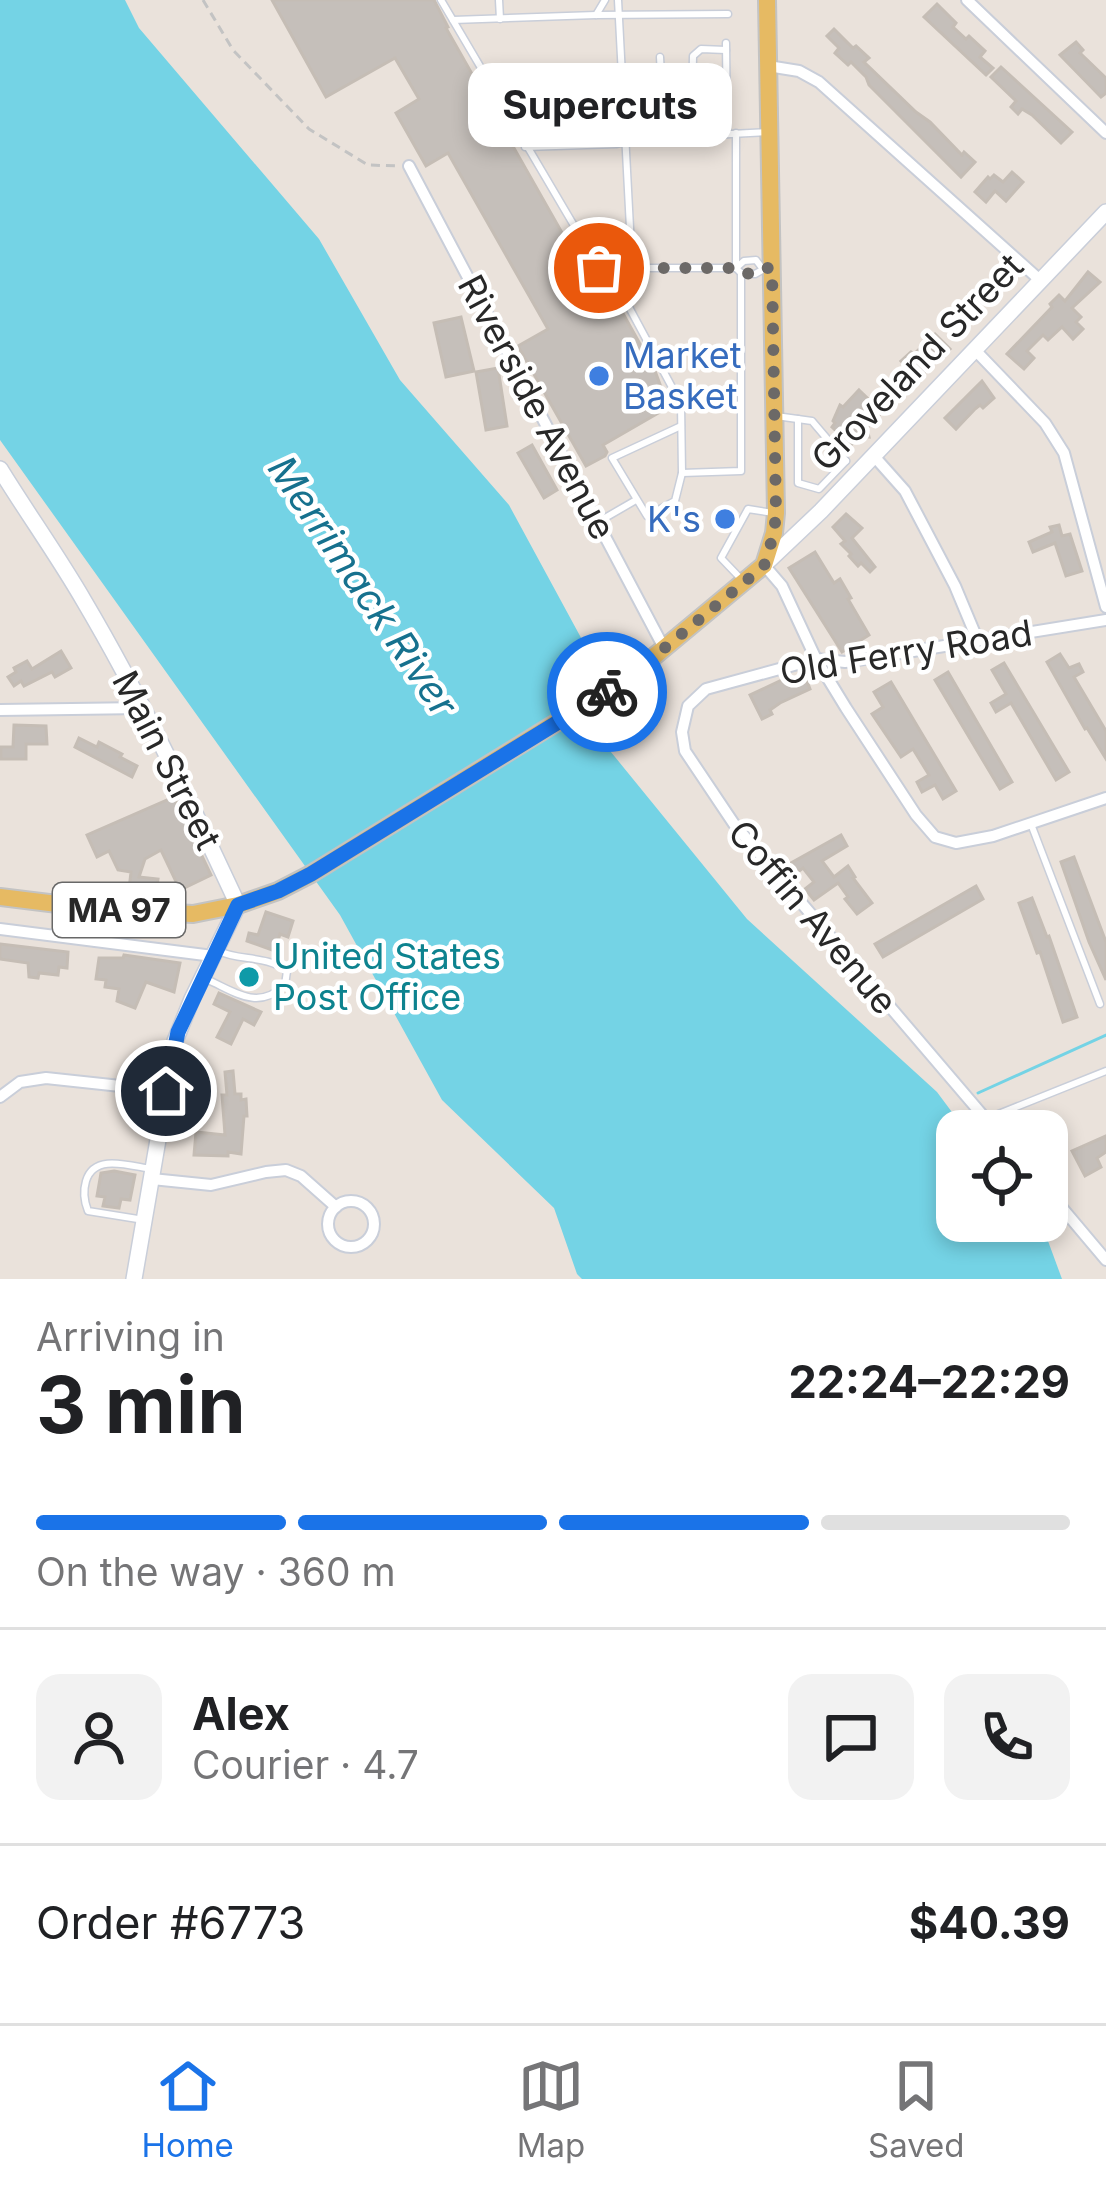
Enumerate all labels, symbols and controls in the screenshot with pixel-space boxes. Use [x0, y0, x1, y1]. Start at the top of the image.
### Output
callout: Supercuts [467, 64, 731, 148]
text: Supercuts [502, 81, 698, 128]
pin [548, 217, 650, 319]
icon: bag [566, 235, 632, 301]
street label: Groveland Street [802, 244, 1032, 480]
street label: Riverside Avenue [449, 267, 625, 547]
place label: Market Basket [623, 333, 742, 418]
marker: Market Basket [586, 363, 612, 389]
water label: Merrimack River [259, 447, 468, 726]
place label: K's [647, 497, 701, 541]
marker: K's [712, 506, 738, 532]
street label: Old Ferry Road [777, 610, 1035, 694]
courier [547, 632, 667, 752]
icon: bike [574, 659, 640, 725]
street label: Main Street [103, 663, 231, 857]
street label: Coffin Avenue [719, 811, 907, 1023]
road number: MA 97 [53, 883, 185, 937]
place label: United States Post Office [273, 934, 501, 1019]
marker: United States Post Office [236, 964, 262, 990]
pin [115, 1040, 217, 1142]
icon: home [133, 1058, 199, 1124]
map controls [936, 1110, 1068, 1242]
button: locate [936, 1110, 1068, 1242]
text: Arriving in [36, 1313, 225, 1360]
text: 22:24–22:29 [788, 1354, 1070, 1409]
text: 3 min [36, 1357, 246, 1452]
text: On the way · 360 m [36, 1548, 396, 1595]
button: person [36, 1674, 162, 1800]
button: chat [788, 1674, 914, 1800]
button: phone [944, 1674, 1070, 1800]
text: Alex [192, 1686, 290, 1741]
text: Courier · 4.7 [192, 1741, 419, 1788]
text: Order #6773 [36, 1895, 305, 1950]
text: $40.39 [909, 1895, 1070, 1950]
tab: Home [141, 2053, 234, 2165]
tab: Map [517, 2053, 585, 2165]
tab: Saved [868, 2053, 965, 2165]

